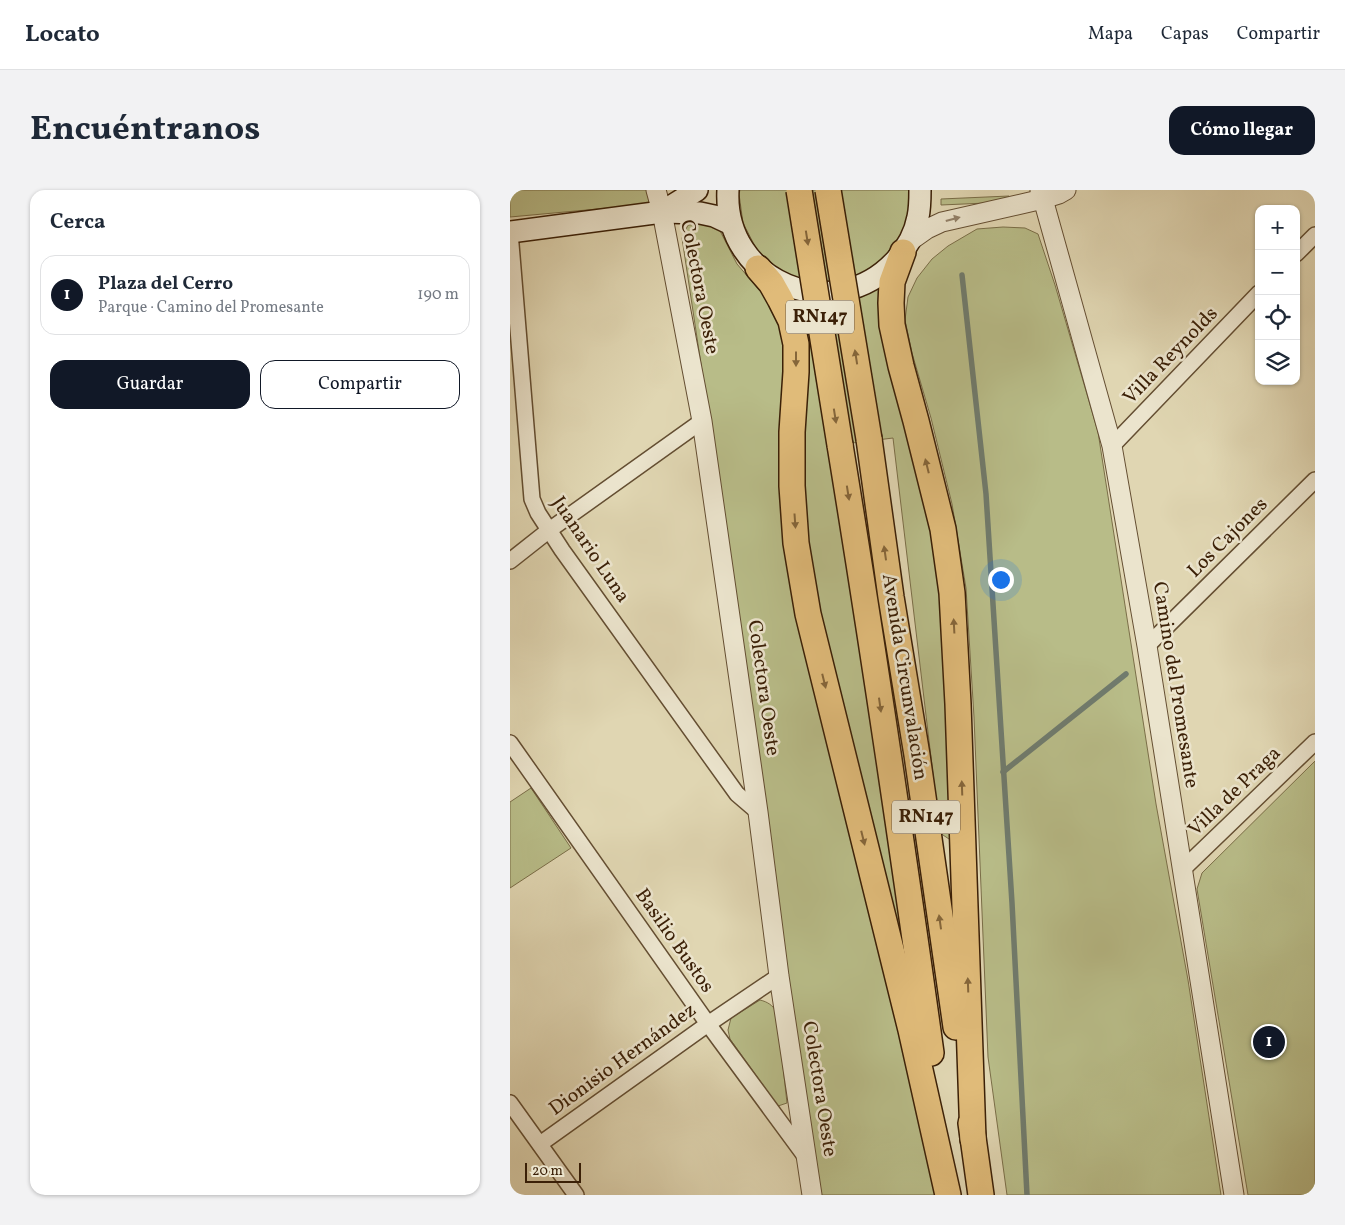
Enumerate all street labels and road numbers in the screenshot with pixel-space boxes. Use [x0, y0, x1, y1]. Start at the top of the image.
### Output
street label: Colectora Oeste [672, 217, 726, 357]
road number: RN147 [786, 300, 854, 334]
street label: Villa Reynolds [1117, 301, 1225, 411]
street label: Juanario Luna [544, 491, 636, 609]
street label: Los Cajones [1181, 491, 1275, 585]
street label: Avenida Circunvalación [874, 572, 934, 782]
street label: Camino del Promesante [1145, 580, 1205, 790]
street label: Colectora Oeste [740, 618, 786, 758]
street label: Villa de Praga [1182, 740, 1288, 844]
road number: RN147 [892, 800, 960, 834]
street label: Basilio Bustos [628, 883, 720, 999]
street label: Dionisio Hernández [544, 997, 702, 1123]
street label: Colectora Oeste [794, 1019, 844, 1159]

